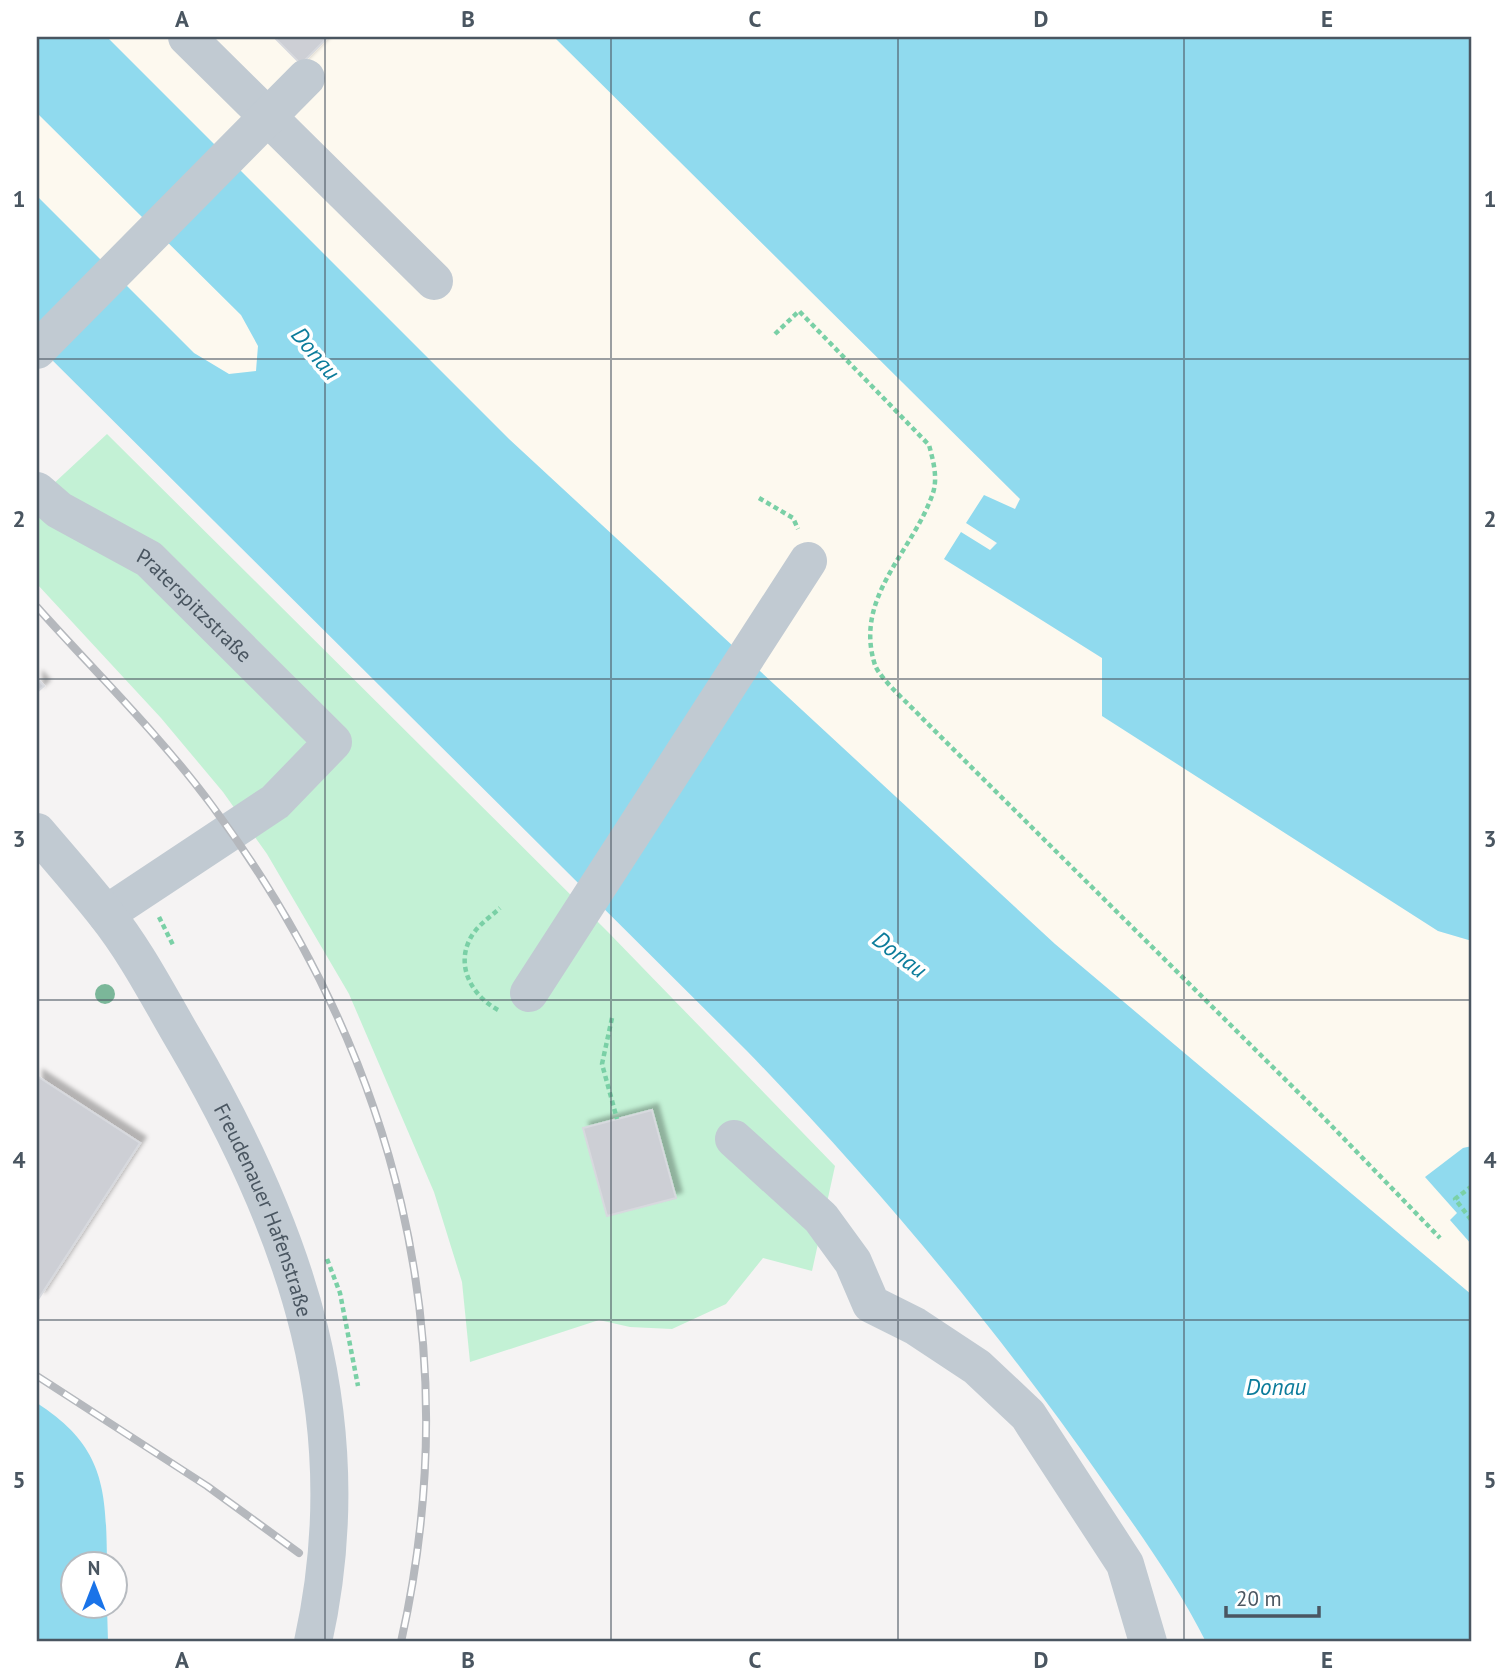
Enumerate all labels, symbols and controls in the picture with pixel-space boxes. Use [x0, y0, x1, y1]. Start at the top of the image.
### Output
text: A [175, 4, 189, 33]
text: B [461, 4, 475, 33]
text: C [749, 4, 762, 33]
text: D [1034, 4, 1048, 33]
text: E [1321, 4, 1333, 33]
text: 1 [12, 184, 26, 213]
text: 1 [1483, 184, 1497, 213]
water label: Donau [285, 320, 347, 386]
text: 2 [12, 504, 26, 533]
text: 2 [1483, 504, 1497, 533]
street label: Praterspitzstraße [132, 542, 258, 668]
text: 3 [12, 824, 26, 853]
text: 3 [1483, 824, 1497, 853]
water label: Donau [867, 924, 933, 984]
street label: Freudenauer Hafenstraße [208, 1099, 319, 1320]
text: 4 [12, 1145, 26, 1174]
text: 4 [1483, 1145, 1497, 1174]
water label: Donau [1246, 1372, 1307, 1401]
text: 5 [12, 1465, 26, 1494]
text: 5 [1483, 1465, 1497, 1494]
north arrow [60, 1550, 130, 1620]
text: N [88, 1556, 100, 1580]
scale bar [1226, 1574, 1318, 1618]
text: 20 m [1236, 1585, 1282, 1612]
text: A [175, 1645, 189, 1674]
text: B [461, 1645, 475, 1674]
text: C [749, 1645, 762, 1674]
text: D [1034, 1645, 1048, 1674]
text: E [1321, 1645, 1333, 1674]

